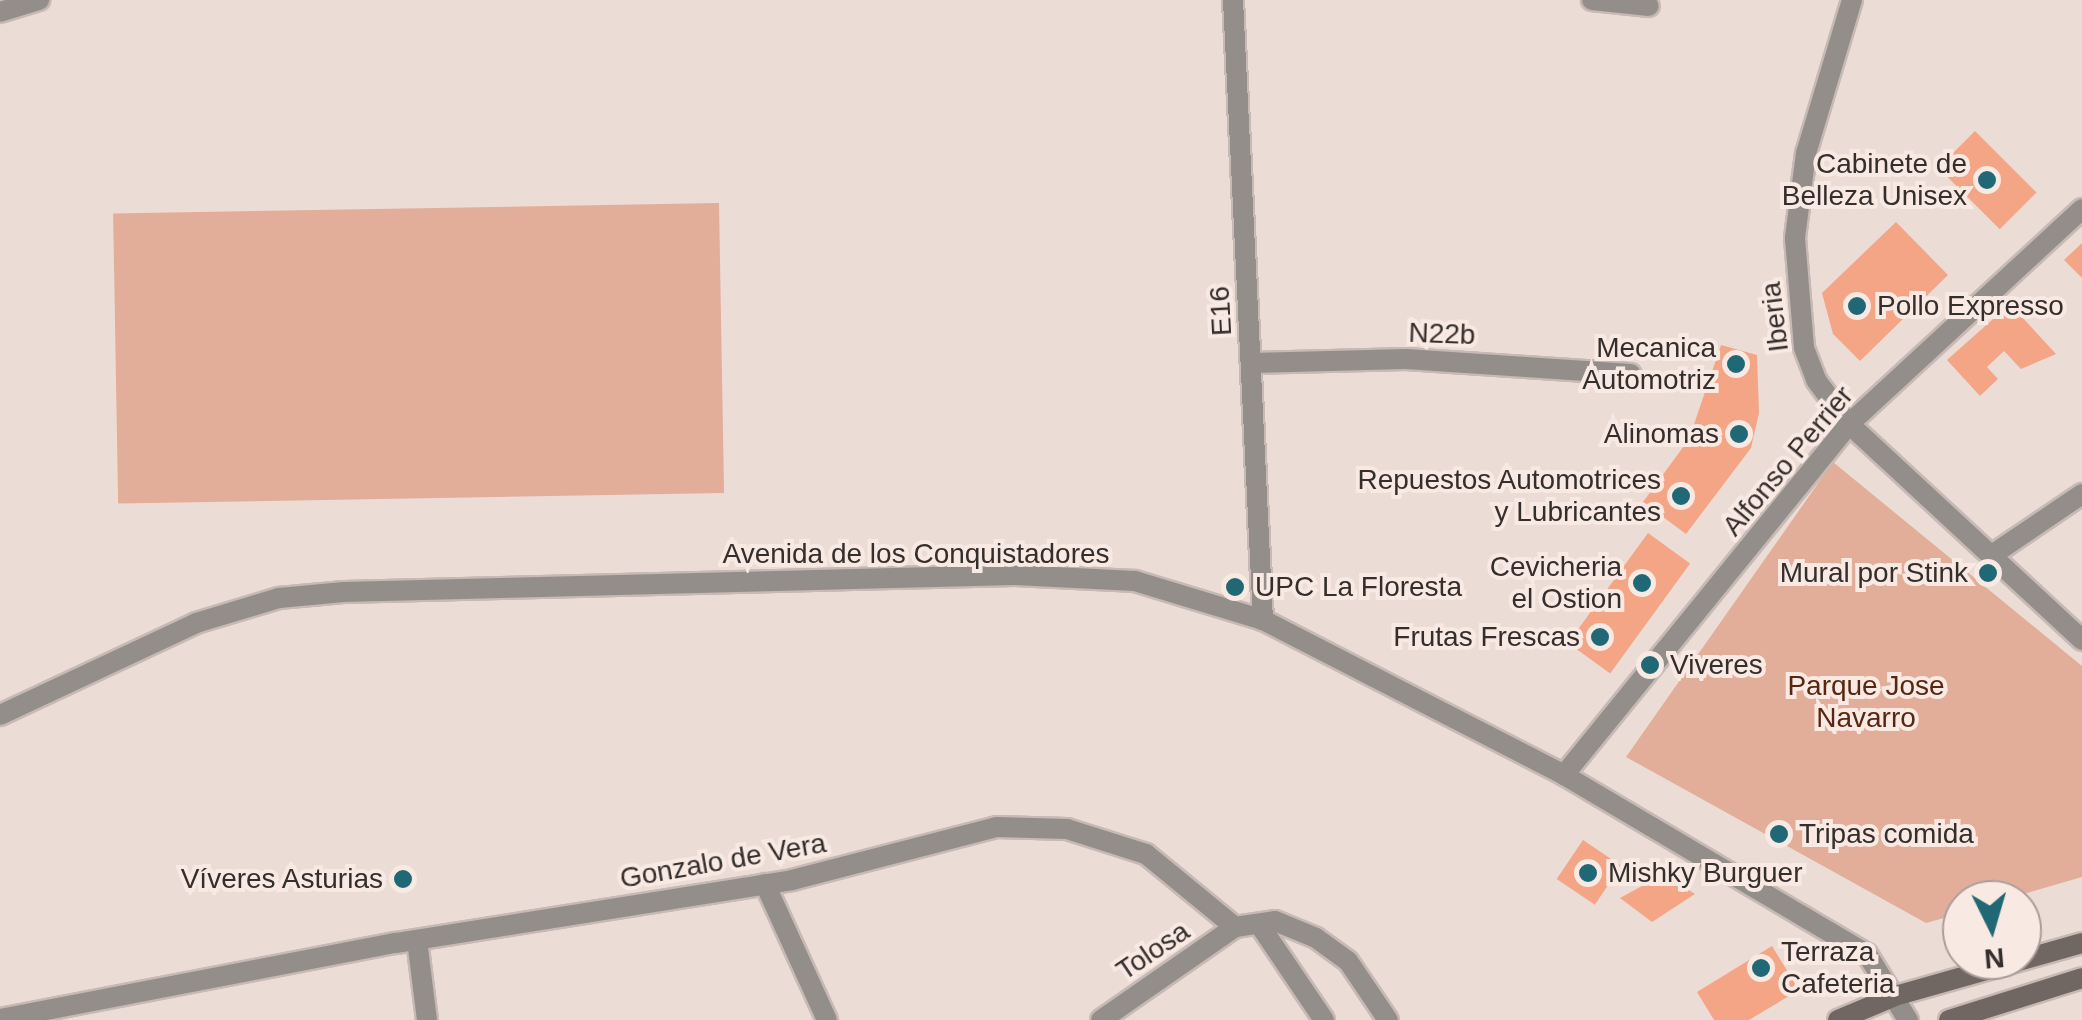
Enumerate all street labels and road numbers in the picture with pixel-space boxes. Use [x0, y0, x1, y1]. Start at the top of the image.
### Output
street label: Iberia [1754, 280, 1796, 354]
street label: E16 [1203, 285, 1239, 337]
street label: N22b [1408, 316, 1476, 352]
street label: Alfonso Perrier [1716, 379, 1860, 543]
street label: Avenida de los Conquistadores [722, 537, 1110, 571]
street label: Gonzalo de Vera [617, 826, 829, 896]
street label: Tolosa [1110, 914, 1196, 988]

